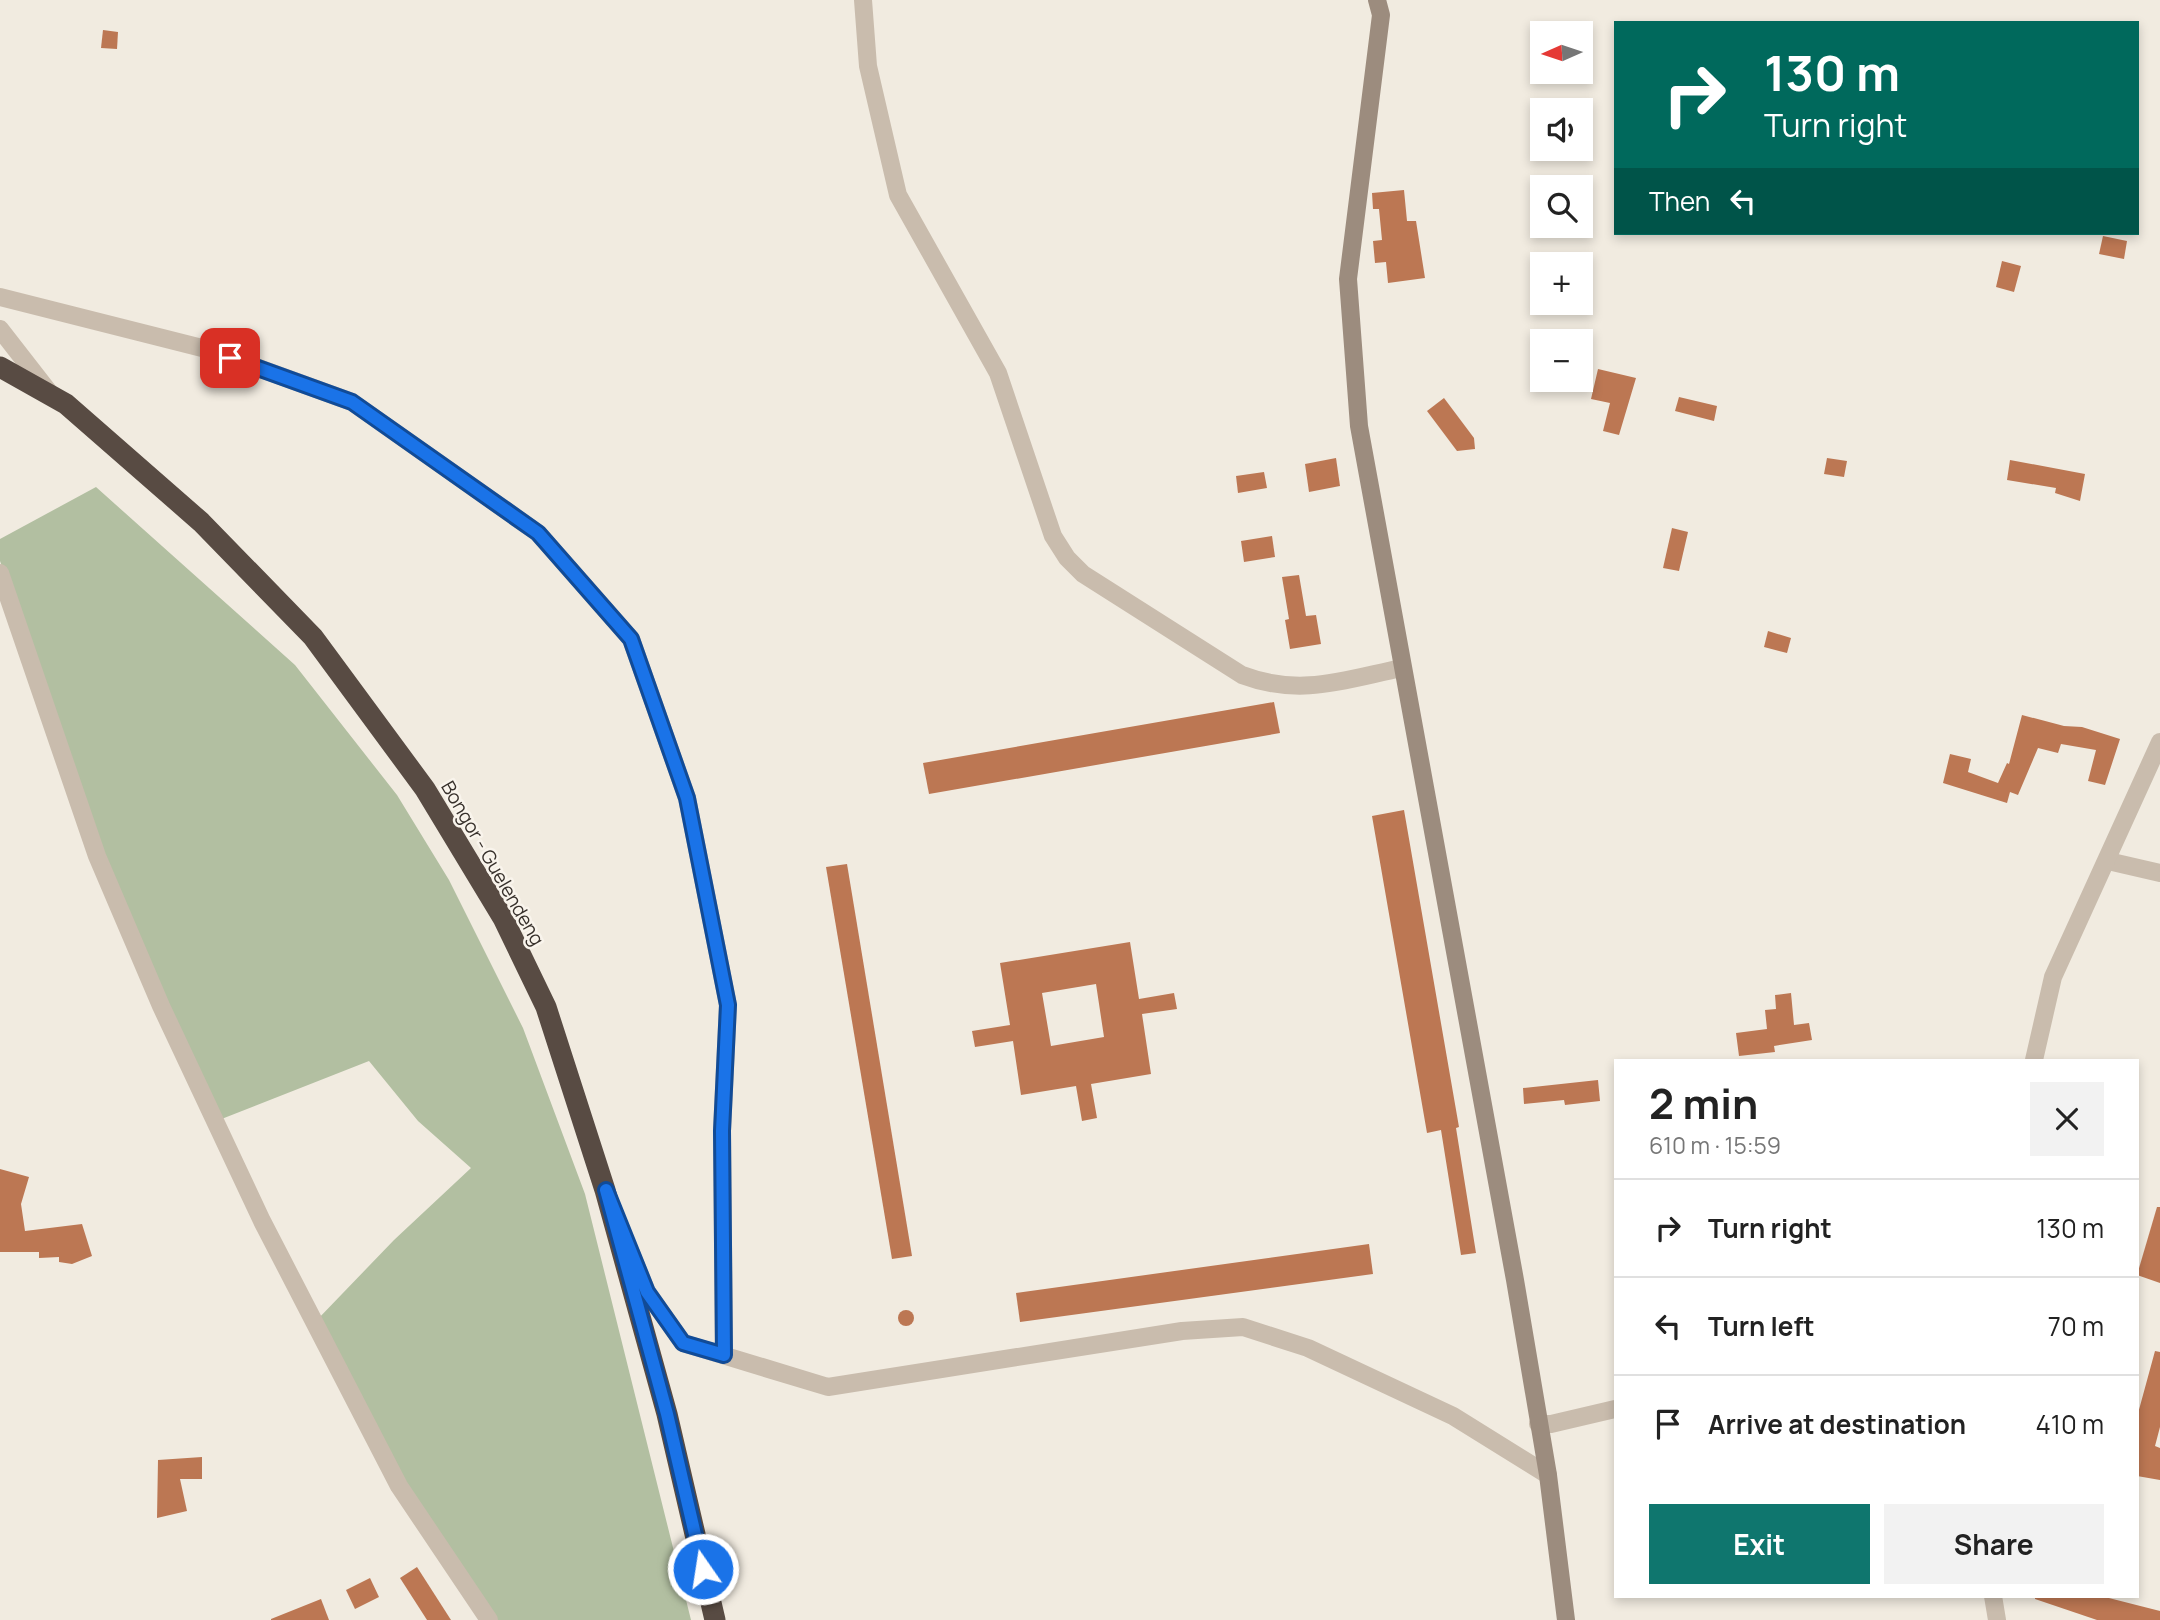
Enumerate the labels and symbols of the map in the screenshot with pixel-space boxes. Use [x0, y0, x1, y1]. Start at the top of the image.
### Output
north arrow [1530, 21, 1592, 84]
pin [200, 328, 260, 388]
street label: Bongor - Guelendeng [435, 776, 551, 950]
position arrow [666, 1532, 740, 1606]

